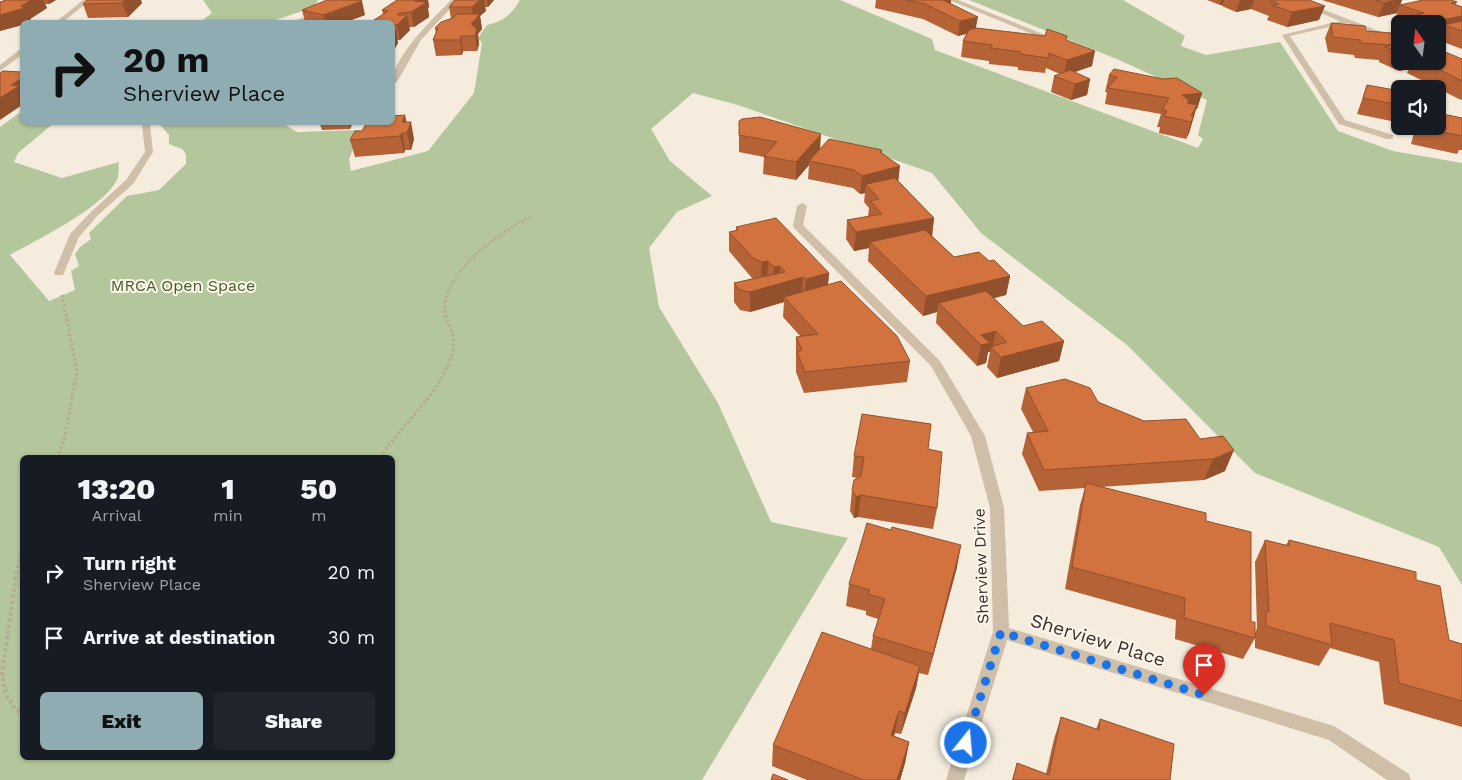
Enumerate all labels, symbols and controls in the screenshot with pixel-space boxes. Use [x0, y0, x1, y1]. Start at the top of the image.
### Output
north arrow [1391, 15, 1446, 70]
map controls [1391, 15, 1446, 135]
text: 20 m [123, 39, 209, 81]
icon: right [40, 40, 105, 105]
button: sound [1391, 80, 1446, 135]
text: Sherview Place [123, 81, 285, 106]
park label: MRCA Open Space [111, 276, 255, 295]
text: 13:20 [78, 471, 156, 506]
text: 1 [221, 471, 235, 506]
text: 50 [300, 471, 337, 506]
text: Arrival [92, 506, 142, 525]
text: min [213, 506, 243, 525]
text: m [311, 506, 326, 525]
street label: Sherview Drive [969, 508, 993, 624]
text: Turn right [83, 552, 176, 575]
icon: right [40, 559, 68, 587]
text: 20 m [328, 561, 375, 584]
text: Sherview Place [83, 575, 201, 594]
street label: Sherview Place [1028, 609, 1168, 671]
icon: arrive [40, 624, 68, 652]
text: Arrive at destination [83, 626, 275, 649]
text: 30 m [328, 626, 375, 649]
pin [1183, 644, 1225, 695]
icon: arrive [1190, 651, 1218, 679]
button: Exit [40, 692, 203, 750]
button: Share [213, 692, 375, 750]
position arrow [939, 716, 991, 768]

